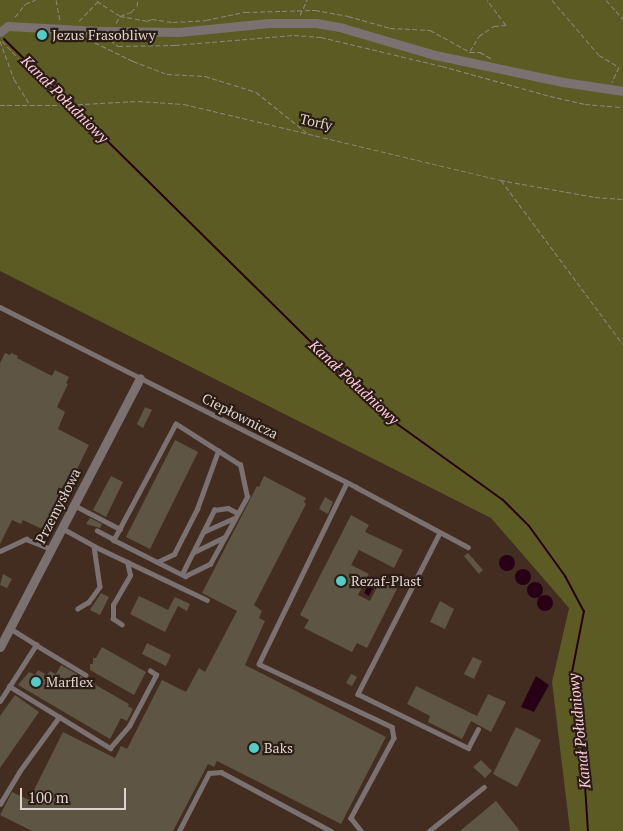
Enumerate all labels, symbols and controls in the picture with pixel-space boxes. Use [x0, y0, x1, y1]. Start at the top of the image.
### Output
place label: Jezus Frasobliwy [52, 27, 156, 43]
marker: Jezus Frasobliwy [36, 29, 48, 41]
water label: Kanał Południowy [18, 52, 112, 146]
street label: Torfy [298, 110, 334, 134]
water label: Kanał Południowy [306, 336, 402, 428]
street label: Ciepłownicza [199, 390, 281, 442]
street label: Przemysłowa [32, 466, 84, 546]
place label: Rezaf-Plast [351, 573, 422, 589]
marker: Rezaf-Plast [335, 575, 347, 587]
water label: Kanał Południowy [564, 672, 594, 790]
place label: Marflex [46, 674, 93, 690]
marker: Marflex [30, 676, 42, 688]
place label: Baks [264, 740, 293, 756]
marker: Baks [248, 742, 260, 754]
scale bar [22, 778, 129, 810]
text: 100 m [28, 787, 69, 807]

